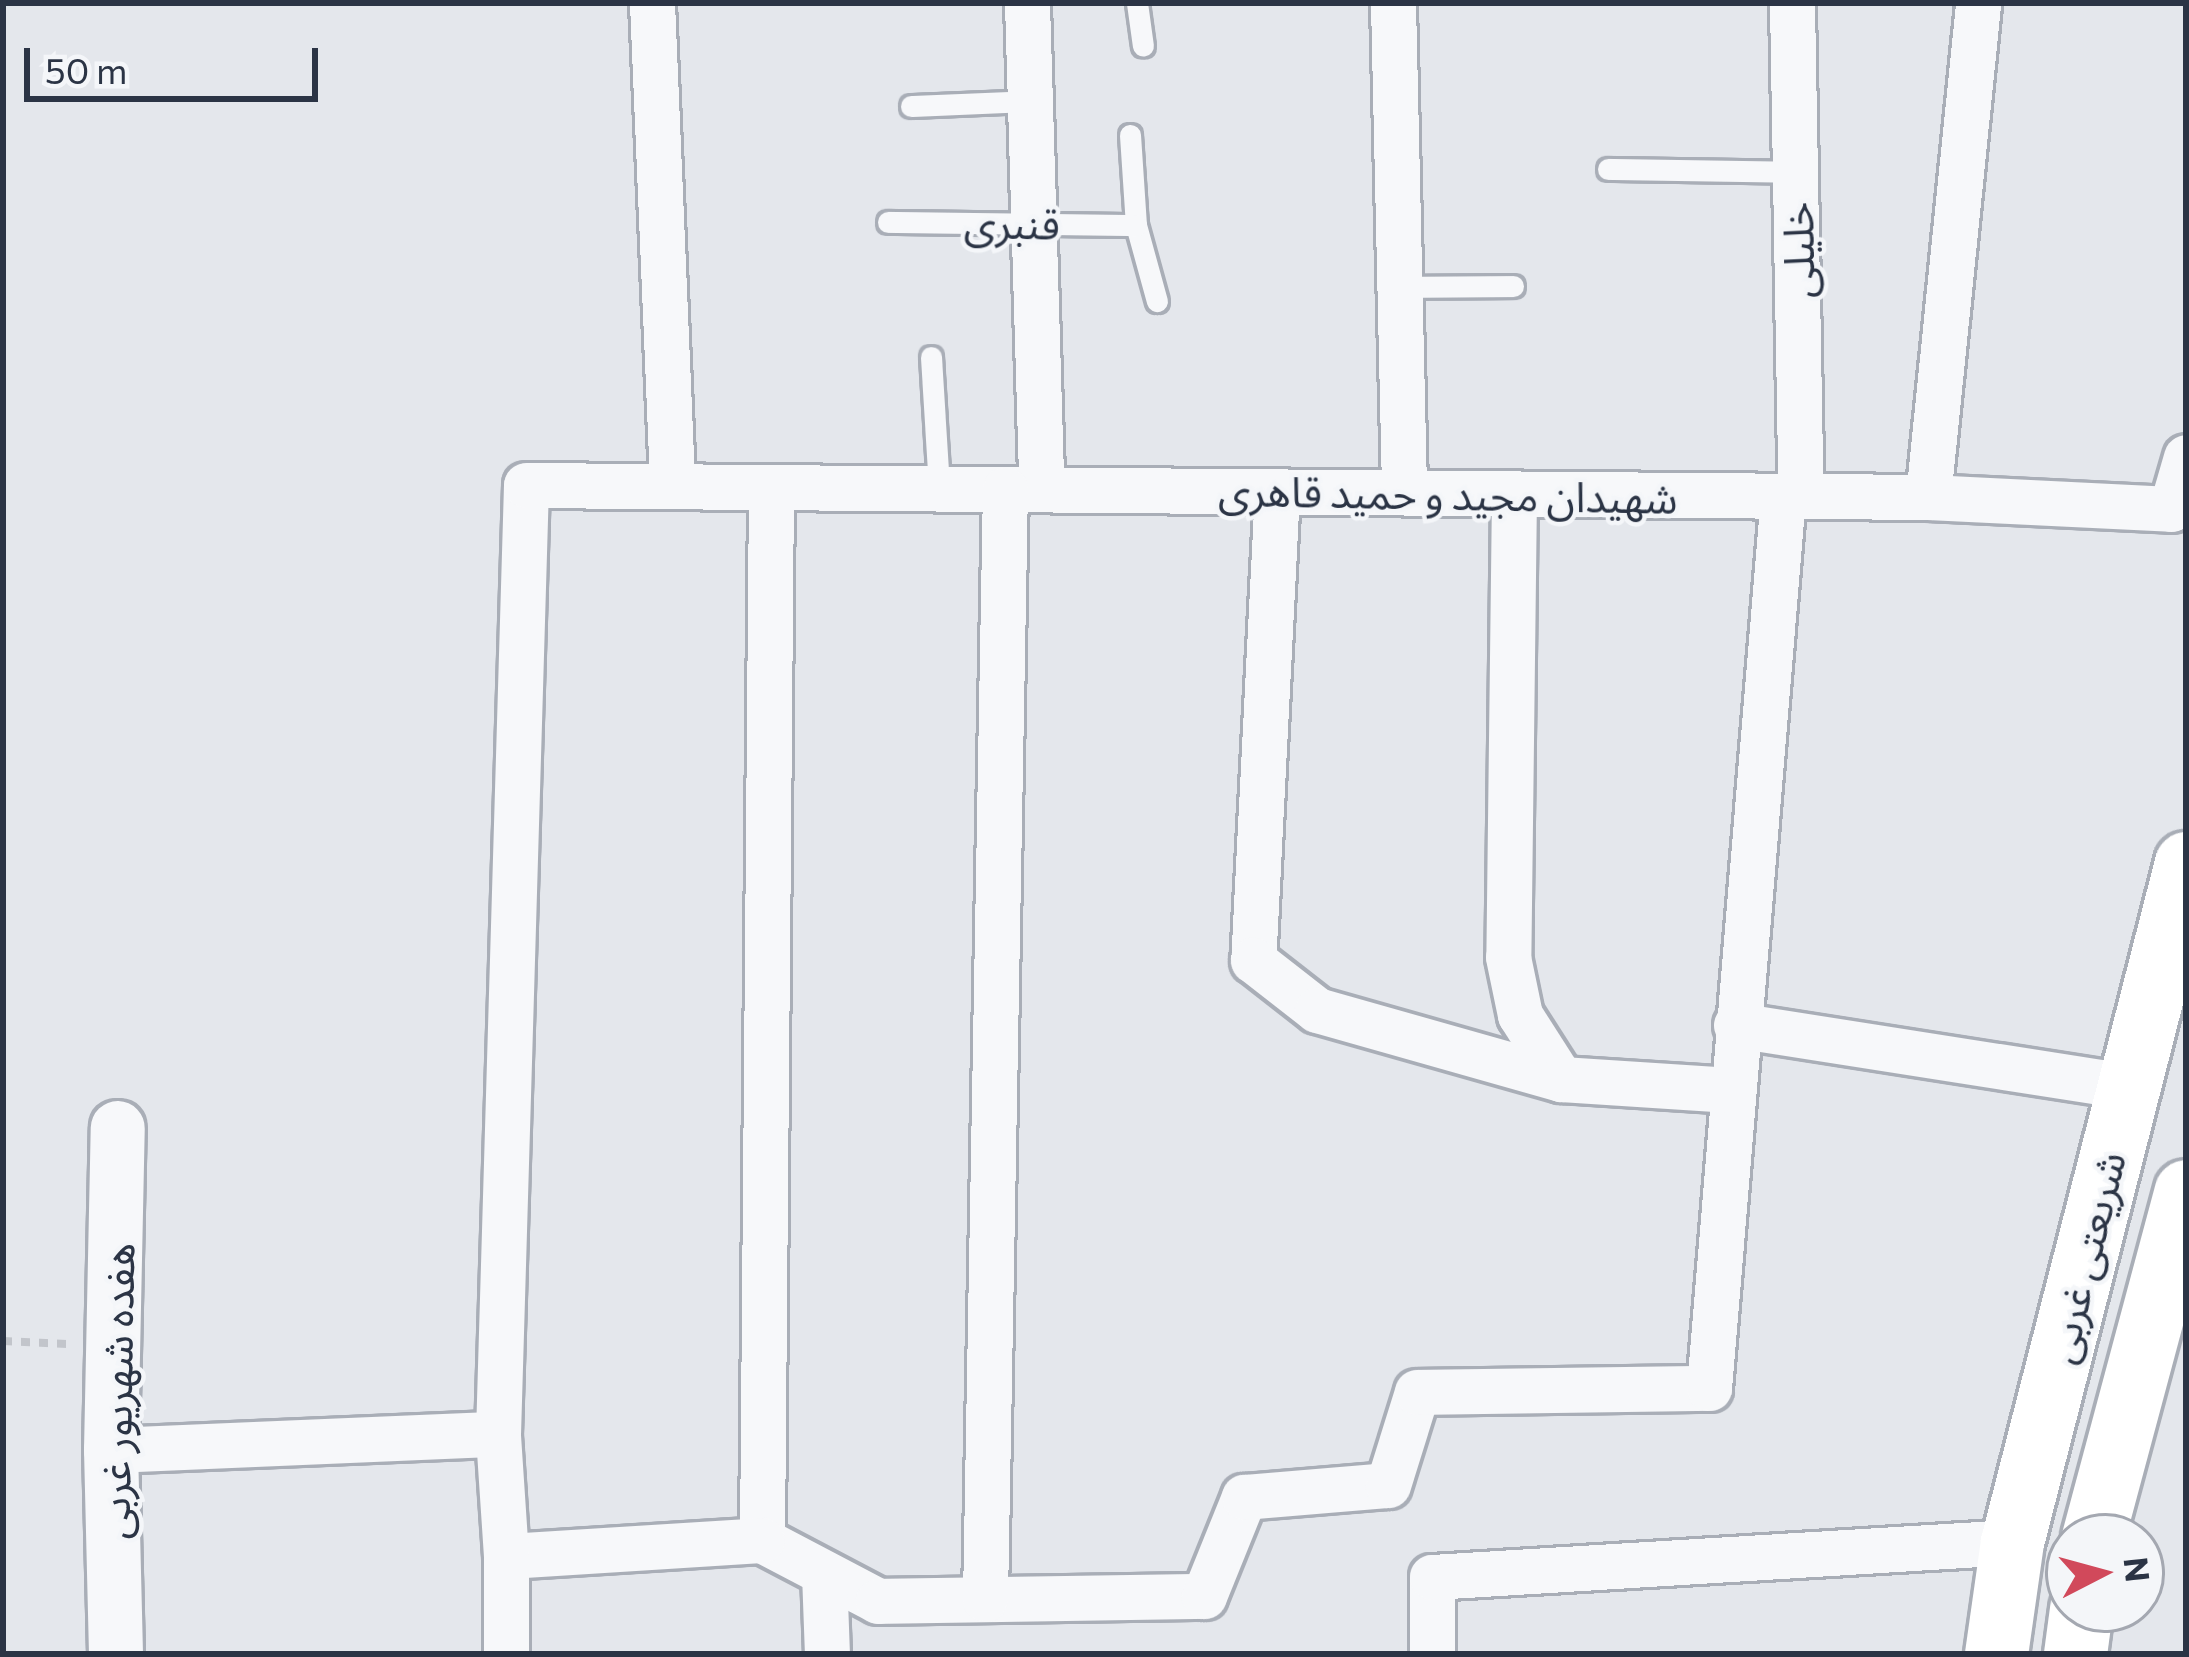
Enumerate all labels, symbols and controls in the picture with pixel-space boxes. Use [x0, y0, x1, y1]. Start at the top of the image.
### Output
scale bar [30, 24, 324, 98]
text: 50 m [45, 47, 127, 91]
street label: قنبری [963, 196, 1061, 248]
street label: خلیلی [1771, 201, 1823, 299]
street label: شهیدان مجید و حمید قاهری [1218, 464, 1678, 522]
street label: شریعتی غربی [2033, 1146, 2135, 1368]
street label: هفده شهریور غربی [87, 1242, 143, 1540]
north arrow [2045, 1513, 2165, 1633]
text: N [2117, 1555, 2160, 1584]

